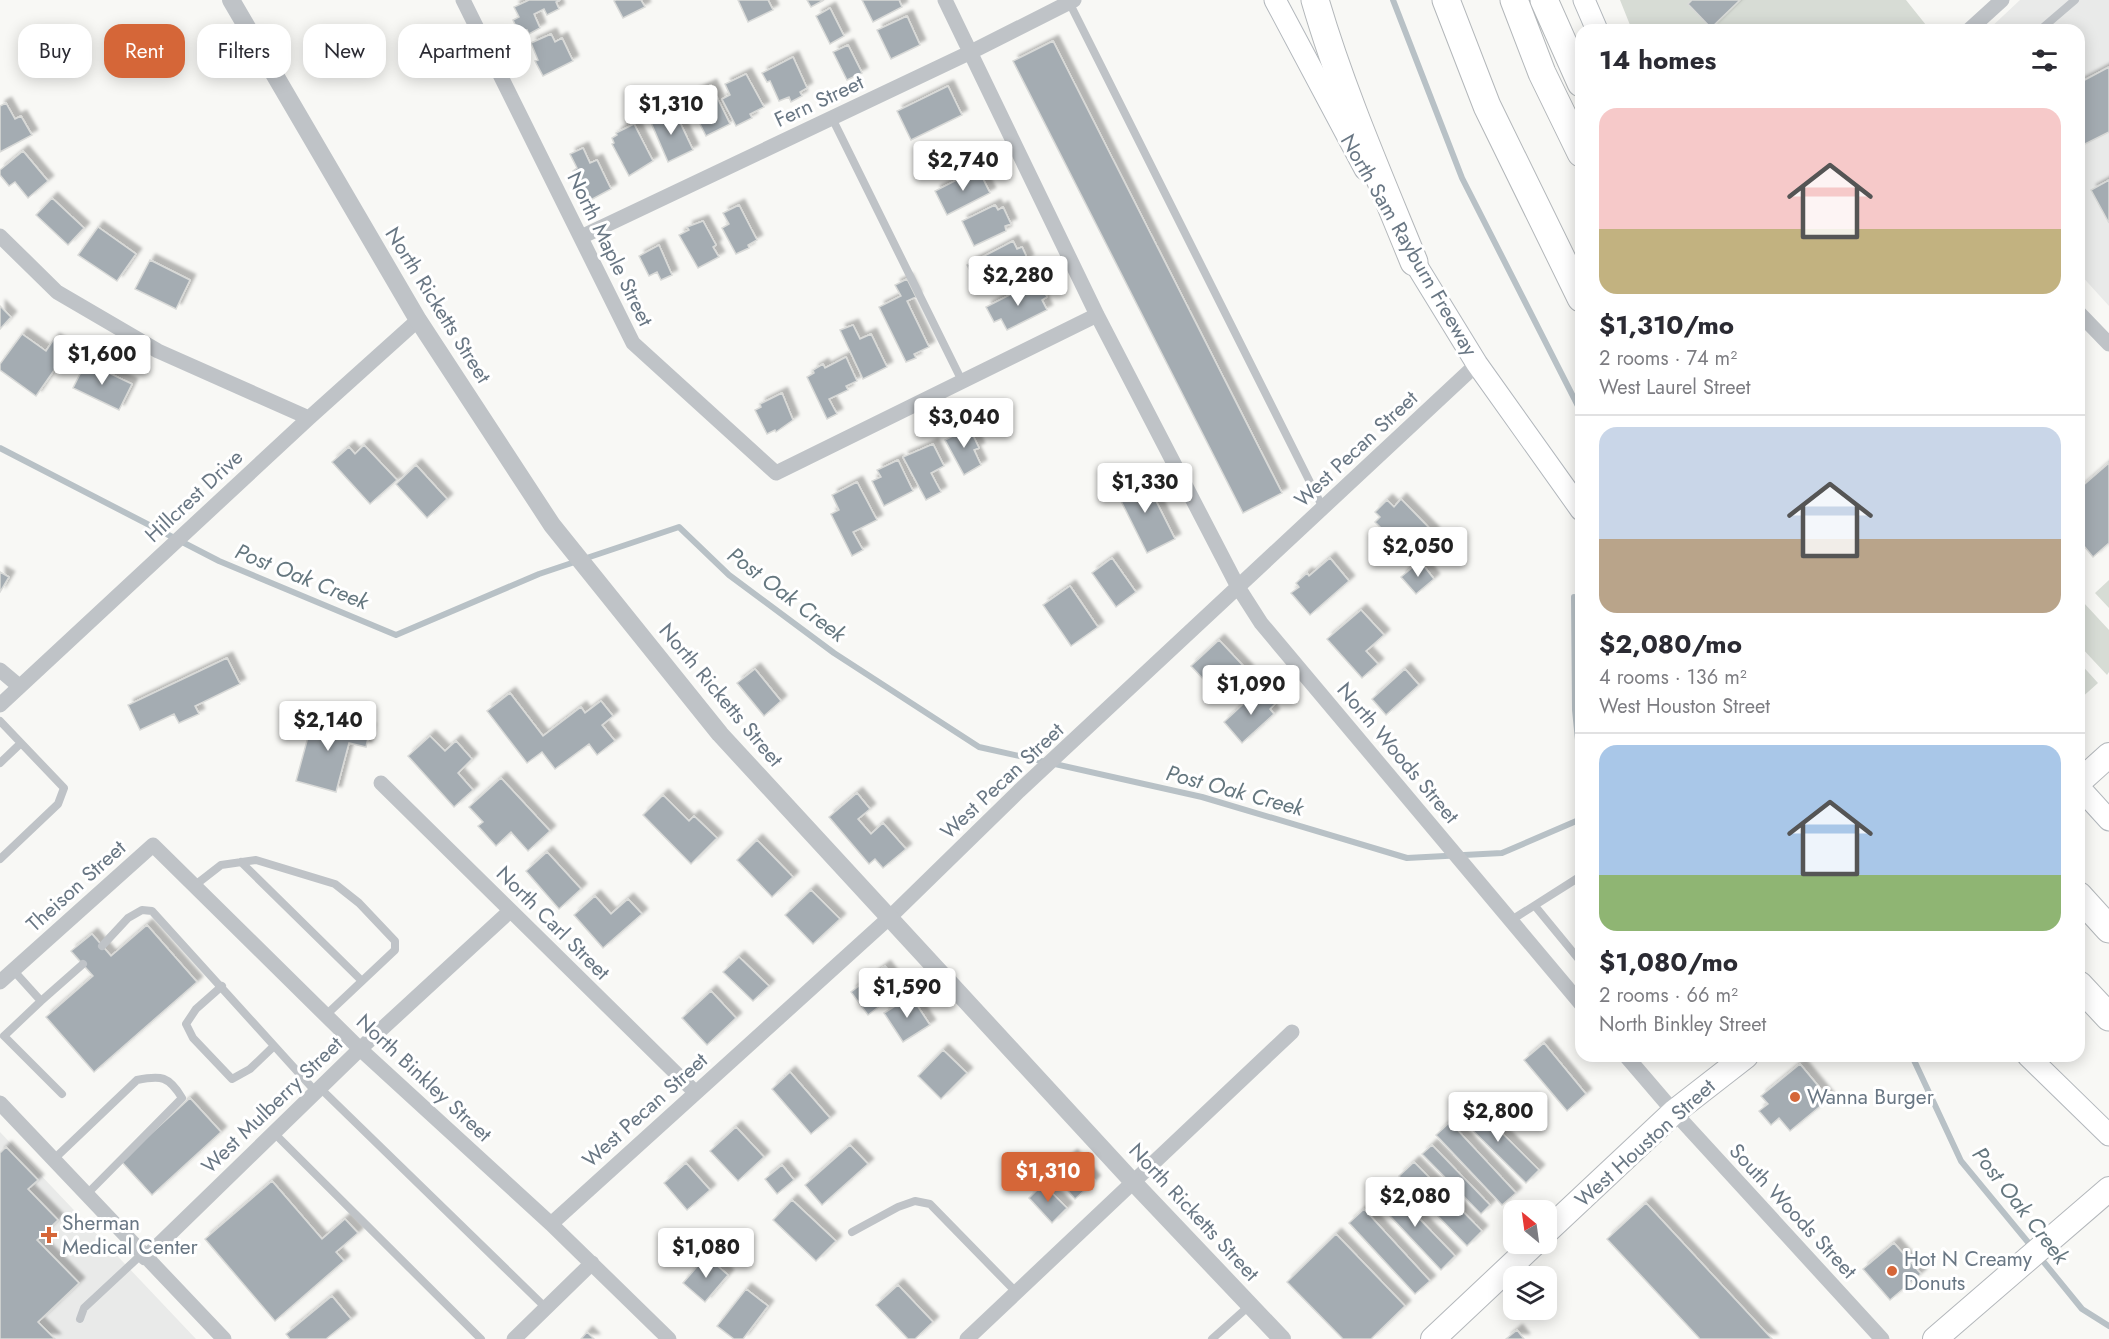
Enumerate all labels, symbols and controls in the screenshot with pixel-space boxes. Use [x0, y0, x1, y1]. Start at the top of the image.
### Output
chip: Buy [18, 24, 92, 78]
chip: Rent [104, 24, 185, 78]
chip: Filters [197, 24, 291, 78]
chip: New [303, 24, 386, 78]
chip: Apartment [398, 24, 531, 78]
text: 14 homes [1599, 41, 1716, 79]
icon: filters [2028, 44, 2061, 77]
street label: Fern Street [769, 67, 869, 135]
pin: $1,310 [622, 85, 720, 136]
text: $1,310 [639, 90, 703, 119]
street label: North Sam Rayburn Freeway [1333, 128, 1485, 362]
pin: $2,740 [914, 141, 1012, 192]
text: $2,740 [927, 146, 999, 175]
icon: home [1776, 147, 1884, 255]
street label: North Maple Street [560, 167, 660, 331]
street label: North Ricketts Street [378, 221, 498, 389]
pin: $2,280 [969, 256, 1067, 307]
text: $2,280 [983, 261, 1053, 290]
text: $1,310/mo [1599, 306, 1734, 344]
pin: $1,600 [53, 335, 151, 386]
text: $1,600 [68, 340, 136, 369]
text: 2 rooms · 74 m² [1599, 344, 1737, 373]
text: West Laurel Street [1599, 373, 1751, 402]
street label: West Pecan Street [1288, 384, 1424, 514]
pin: $3,040 [915, 398, 1013, 449]
text: $3,040 [928, 403, 1000, 432]
street label: Hillcrest Drive [138, 443, 250, 549]
pin: $1,330 [1096, 463, 1194, 514]
icon: home [1776, 466, 1884, 574]
text: $1,330 [1111, 468, 1179, 497]
pin: $2,050 [1369, 527, 1467, 578]
text: $2,050 [1382, 532, 1454, 561]
water label: Post Oak Creek [231, 535, 375, 618]
water label: Post Oak Creek [721, 539, 854, 650]
street label: North Ricketts Street [652, 617, 790, 773]
text: $2,080/mo [1599, 625, 1742, 663]
text: 4 rooms · 136 m² [1599, 663, 1747, 692]
pin: $1,090 [1202, 665, 1300, 716]
text: $1,090 [1217, 670, 1285, 699]
street label: North Woods Street [1330, 676, 1466, 830]
text: West Houston Street [1599, 692, 1770, 721]
pin: $2,140 [279, 701, 377, 752]
text: $2,140 [293, 706, 363, 735]
street label: West Pecan Street [934, 716, 1070, 846]
water label: Post Oak Creek [1163, 756, 1309, 824]
icon: home [1776, 784, 1884, 892]
street label: Theison Street [20, 833, 132, 939]
street label: North Carl Street [489, 859, 617, 987]
text: $1,080/mo [1599, 943, 1738, 981]
pin: $1,590 [858, 968, 956, 1019]
text: $1,590 [873, 973, 941, 1002]
text: 2 rooms · 66 m² [1599, 981, 1738, 1010]
street label: North Binkley Street [350, 1007, 498, 1149]
text: North Binkley Street [1599, 1010, 1766, 1039]
street label: West Mulberry Street [195, 1030, 349, 1180]
street label: West Pecan Street [576, 1046, 714, 1174]
street label: West Houston Street [1568, 1072, 1722, 1214]
place label: Wanna Burger [1807, 1082, 1935, 1112]
marker: Wanna Burger [1788, 1090, 1802, 1104]
pin: $2,800 [1449, 1092, 1547, 1143]
text: $2,800 [1462, 1097, 1534, 1126]
street label: North Ricketts Street [1122, 1136, 1266, 1288]
street label: South Woods Street [1722, 1137, 1864, 1285]
water label: Post Oak Creek [1965, 1140, 2078, 1272]
pin: $1,310 [999, 1152, 1097, 1203]
text: $1,310 [1016, 1157, 1080, 1186]
pin: $2,080 [1366, 1177, 1464, 1228]
text: $2,080 [1379, 1182, 1451, 1211]
north arrow [1503, 1200, 1557, 1254]
map controls [1503, 1200, 1557, 1320]
place label: Sherman Medical Center [62, 1208, 199, 1262]
marker: Sherman Medical Center [40, 1226, 58, 1244]
pin: $1,080 [657, 1228, 755, 1279]
text: $1,080 [672, 1233, 740, 1262]
place label: Hot N Creamy Donuts [1904, 1244, 2033, 1298]
marker: Hot N Creamy Donuts [1885, 1264, 1899, 1278]
button: layers [1503, 1266, 1557, 1320]

